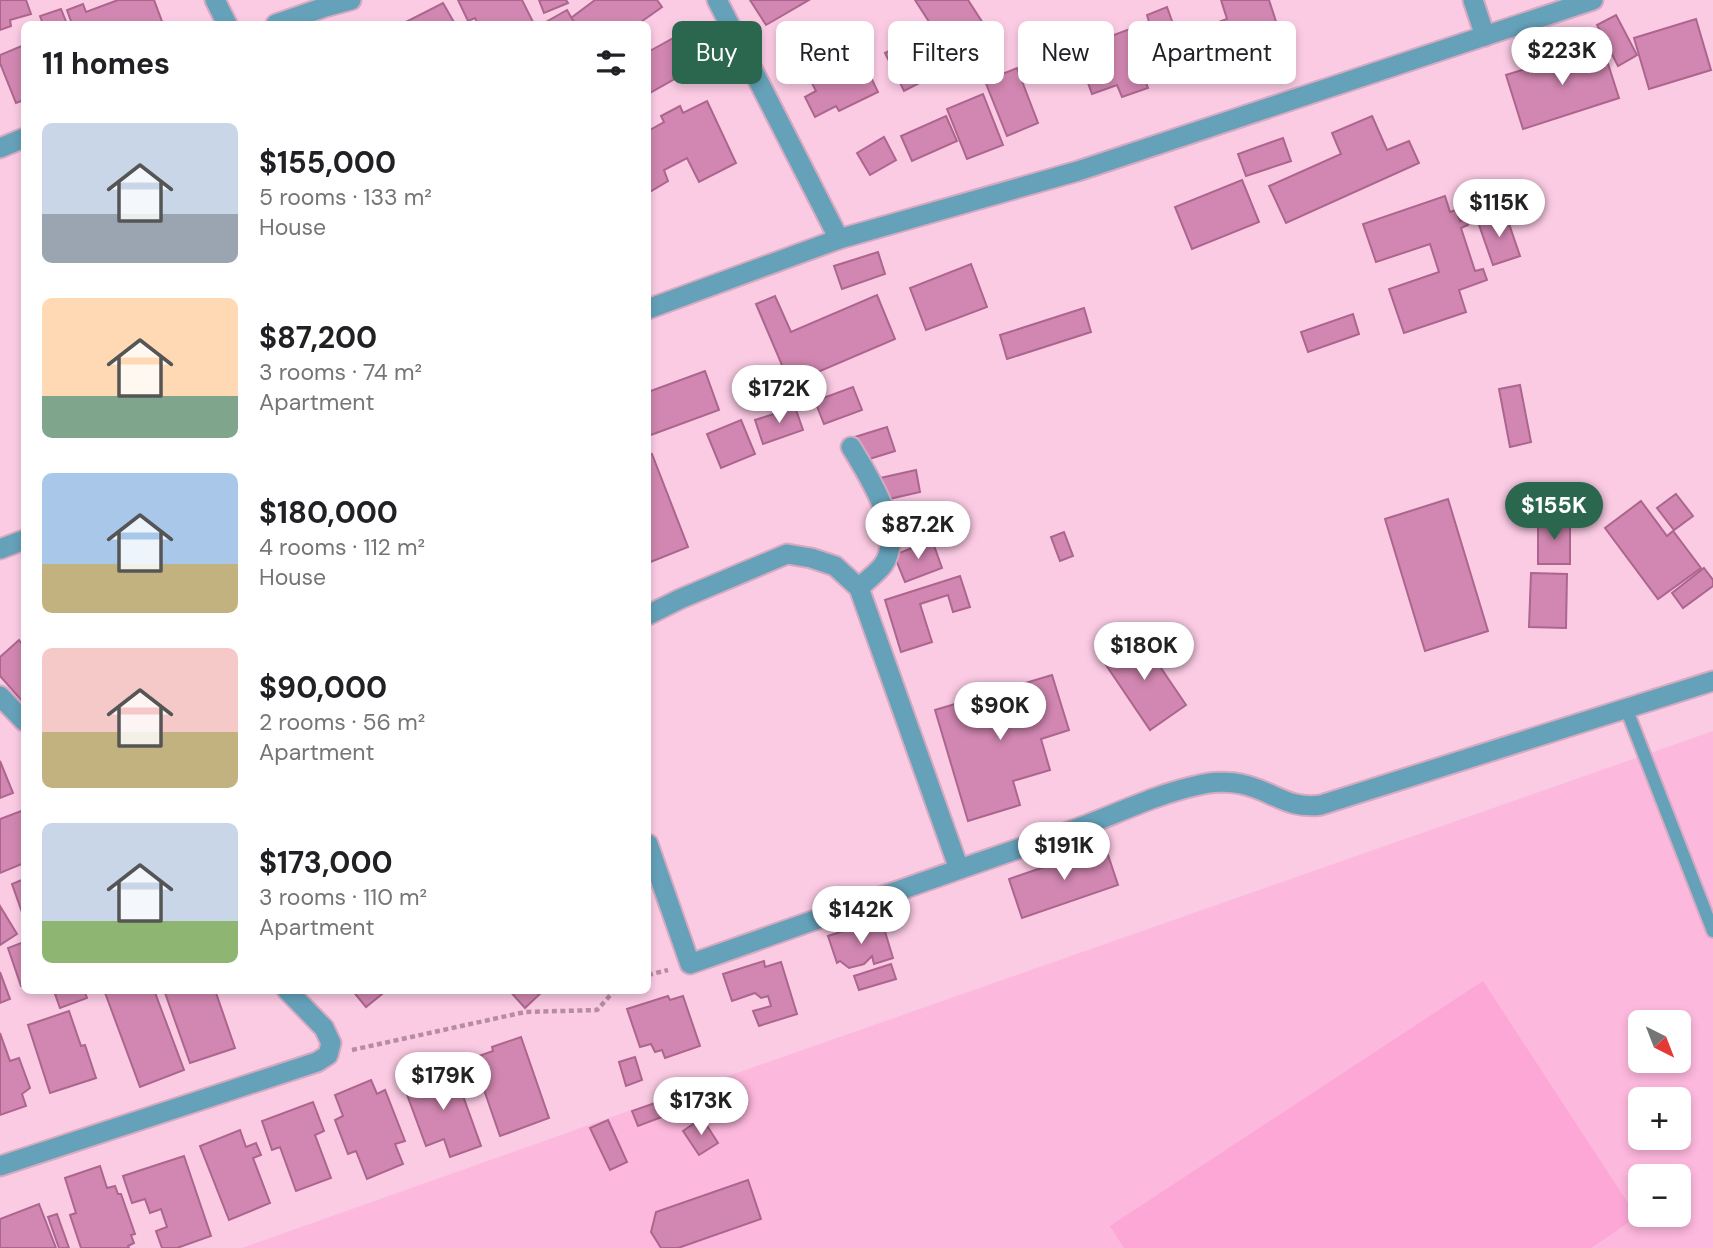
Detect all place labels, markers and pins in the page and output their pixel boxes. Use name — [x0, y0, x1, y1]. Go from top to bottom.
pin: $223K — [1513, 28, 1611, 87]
pin: $115K — [1450, 180, 1548, 239]
pin: $172K — [730, 366, 828, 425]
pin: $155K — [1505, 482, 1603, 542]
pin: $87.2K — [861, 502, 975, 561]
pin: $180K — [1095, 622, 1193, 682]
pin: $90K — [959, 682, 1041, 742]
pin: $191K — [1015, 822, 1113, 882]
pin: $142K — [812, 886, 910, 946]
pin: $179K — [394, 1052, 492, 1112]
pin: $173K — [652, 1078, 750, 1137]

